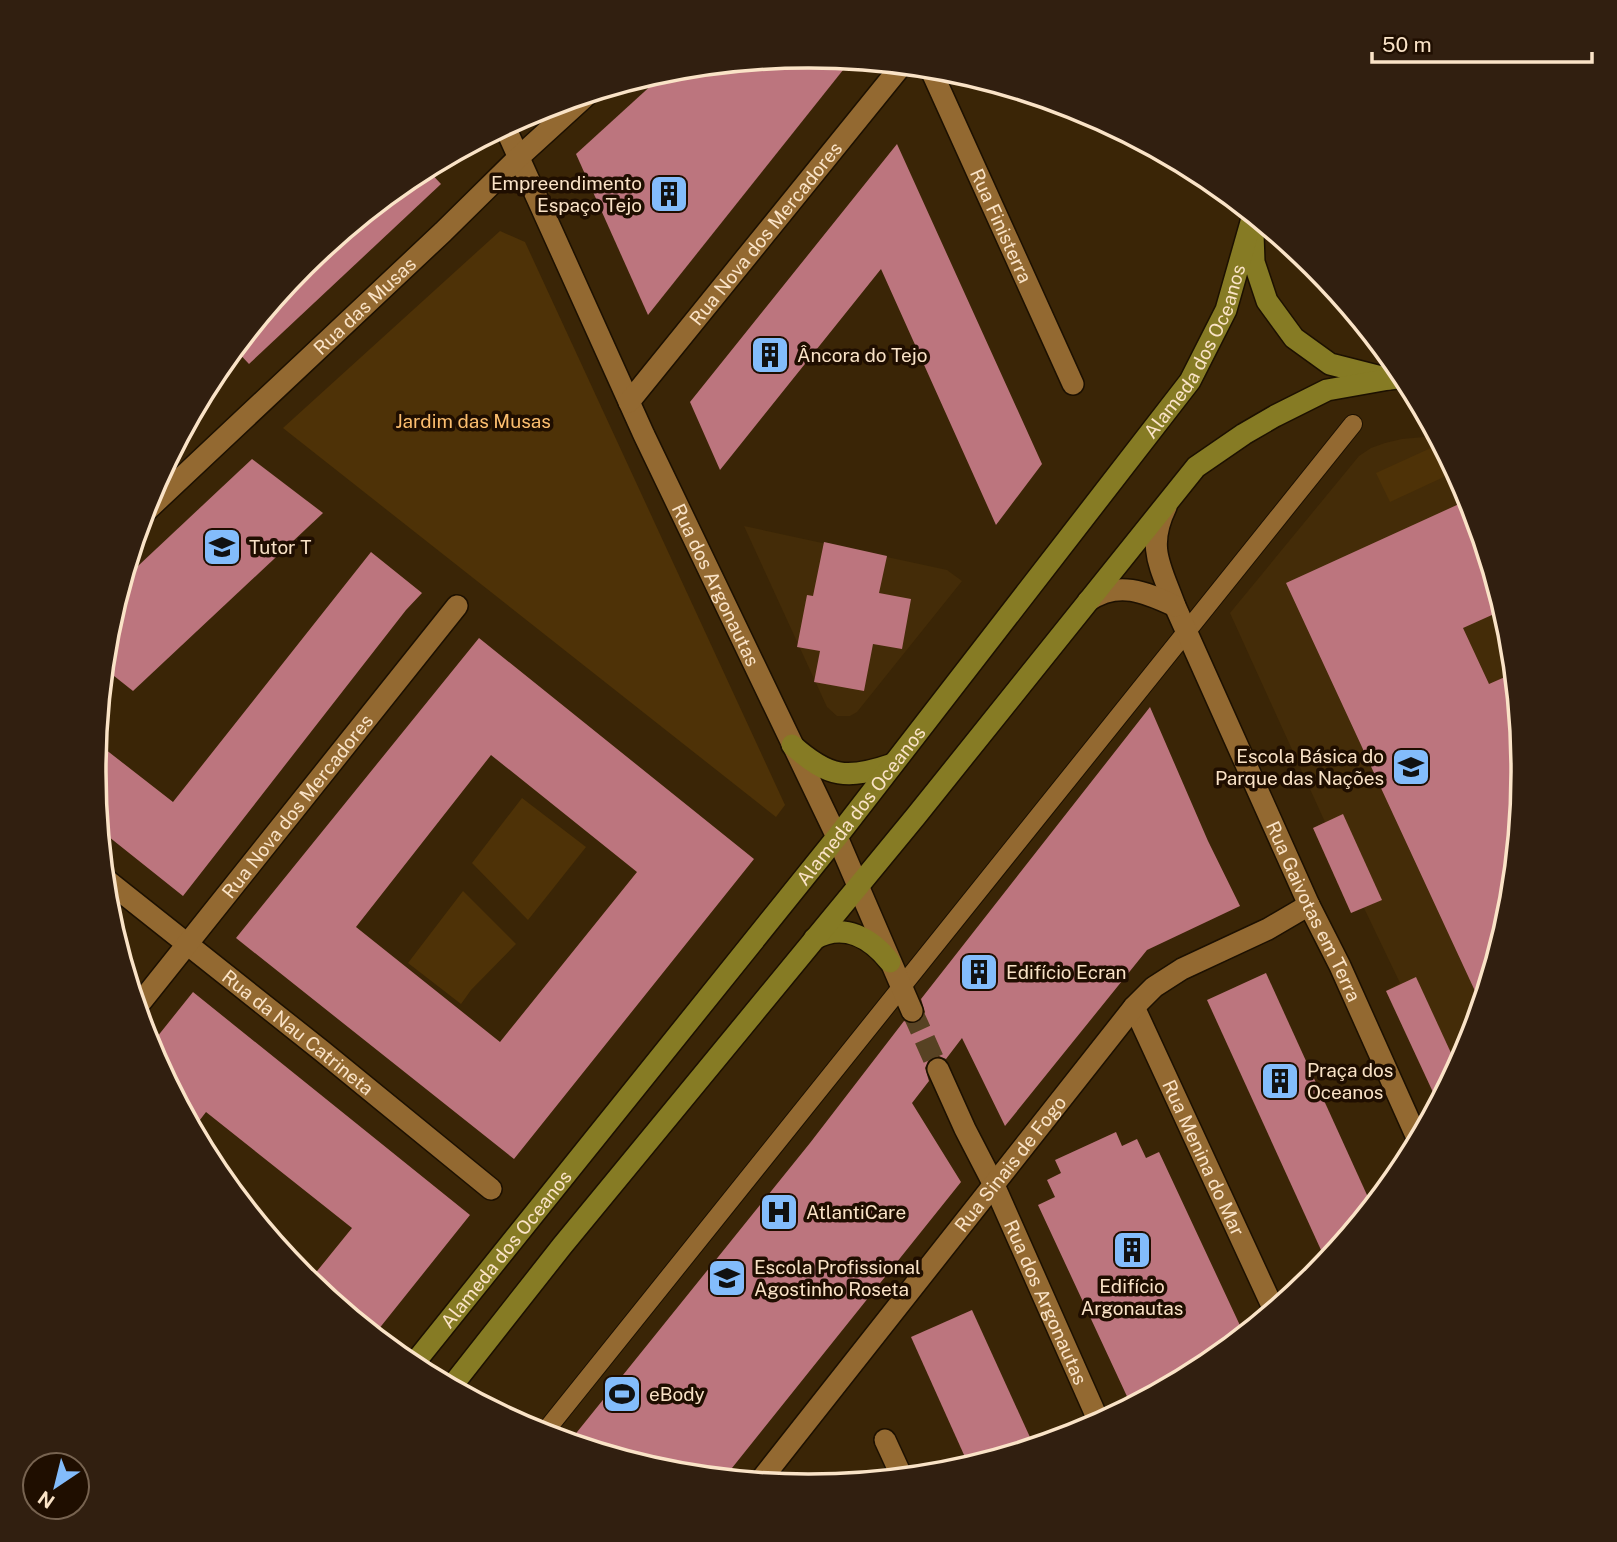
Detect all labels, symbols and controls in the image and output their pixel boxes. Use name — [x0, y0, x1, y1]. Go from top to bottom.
scale bar — [1372, 21, 1592, 65]
text: 50 m — [1382, 32, 1432, 57]
street label: Rua Nova dos Mercadores — [685, 137, 846, 329]
street label: Rua Finisterra — [966, 165, 1037, 286]
place label: Empreendimento Espaço Tejo — [491, 172, 642, 216]
building icon: Empreendimento Espaço Tejo — [648, 173, 690, 215]
street label: Rua das Musas — [309, 253, 420, 359]
street label: Alameda dos Oceanos — [1139, 262, 1249, 442]
building icon: Âncora do Tejo — [749, 334, 791, 376]
place label: Âncora do Tejo — [797, 344, 927, 366]
park label: Jardim das Musas — [395, 410, 551, 432]
street label: Rua dos Argonautas — [668, 500, 764, 670]
school or university icon: Tutor T — [201, 526, 243, 568]
place label: Tutor T — [249, 536, 311, 558]
street label: Rua Nova dos Mercadores — [217, 710, 377, 903]
street label: Alameda dos Oceanos — [792, 722, 930, 890]
place label: Escola Básica do Parque das Nações — [1215, 745, 1384, 789]
school or university icon: Escola Básica do Parque das Nações — [1390, 746, 1432, 788]
street label: Rua Gaivotas em Terra — [1262, 818, 1365, 1005]
building icon: Edifício Ecran — [958, 951, 1000, 993]
place label: Edifício Ecran — [1006, 961, 1127, 983]
street label: Rua da Nau Catrineta — [218, 965, 378, 1100]
place label: Praça dos Oceanos — [1307, 1059, 1393, 1103]
building icon: Praça dos Oceanos — [1259, 1060, 1301, 1102]
street label: Rua Menina do Mar — [1158, 1076, 1249, 1239]
street label: Rua Sinais de Fogo — [950, 1091, 1071, 1236]
street label: Alameda dos Oceanos — [436, 1166, 576, 1332]
hospital icon: AtlantiCare — [758, 1191, 800, 1233]
place label: AtlantiCare — [806, 1201, 906, 1223]
street label: Rua dos Argonautas — [1000, 1217, 1092, 1388]
building icon: Edifício Argonautas — [1111, 1229, 1153, 1271]
place label: Escola Profissional Agostinho Roseta — [754, 1256, 921, 1300]
school or university icon: Escola Profissional Agostinho Roseta — [706, 1257, 748, 1299]
place label: Edifício Argonautas — [1081, 1275, 1183, 1319]
sports icon: eBody — [601, 1373, 643, 1415]
place label: eBody — [649, 1383, 705, 1405]
north arrow — [21, 1451, 91, 1521]
text: N — [34, 1487, 59, 1513]

